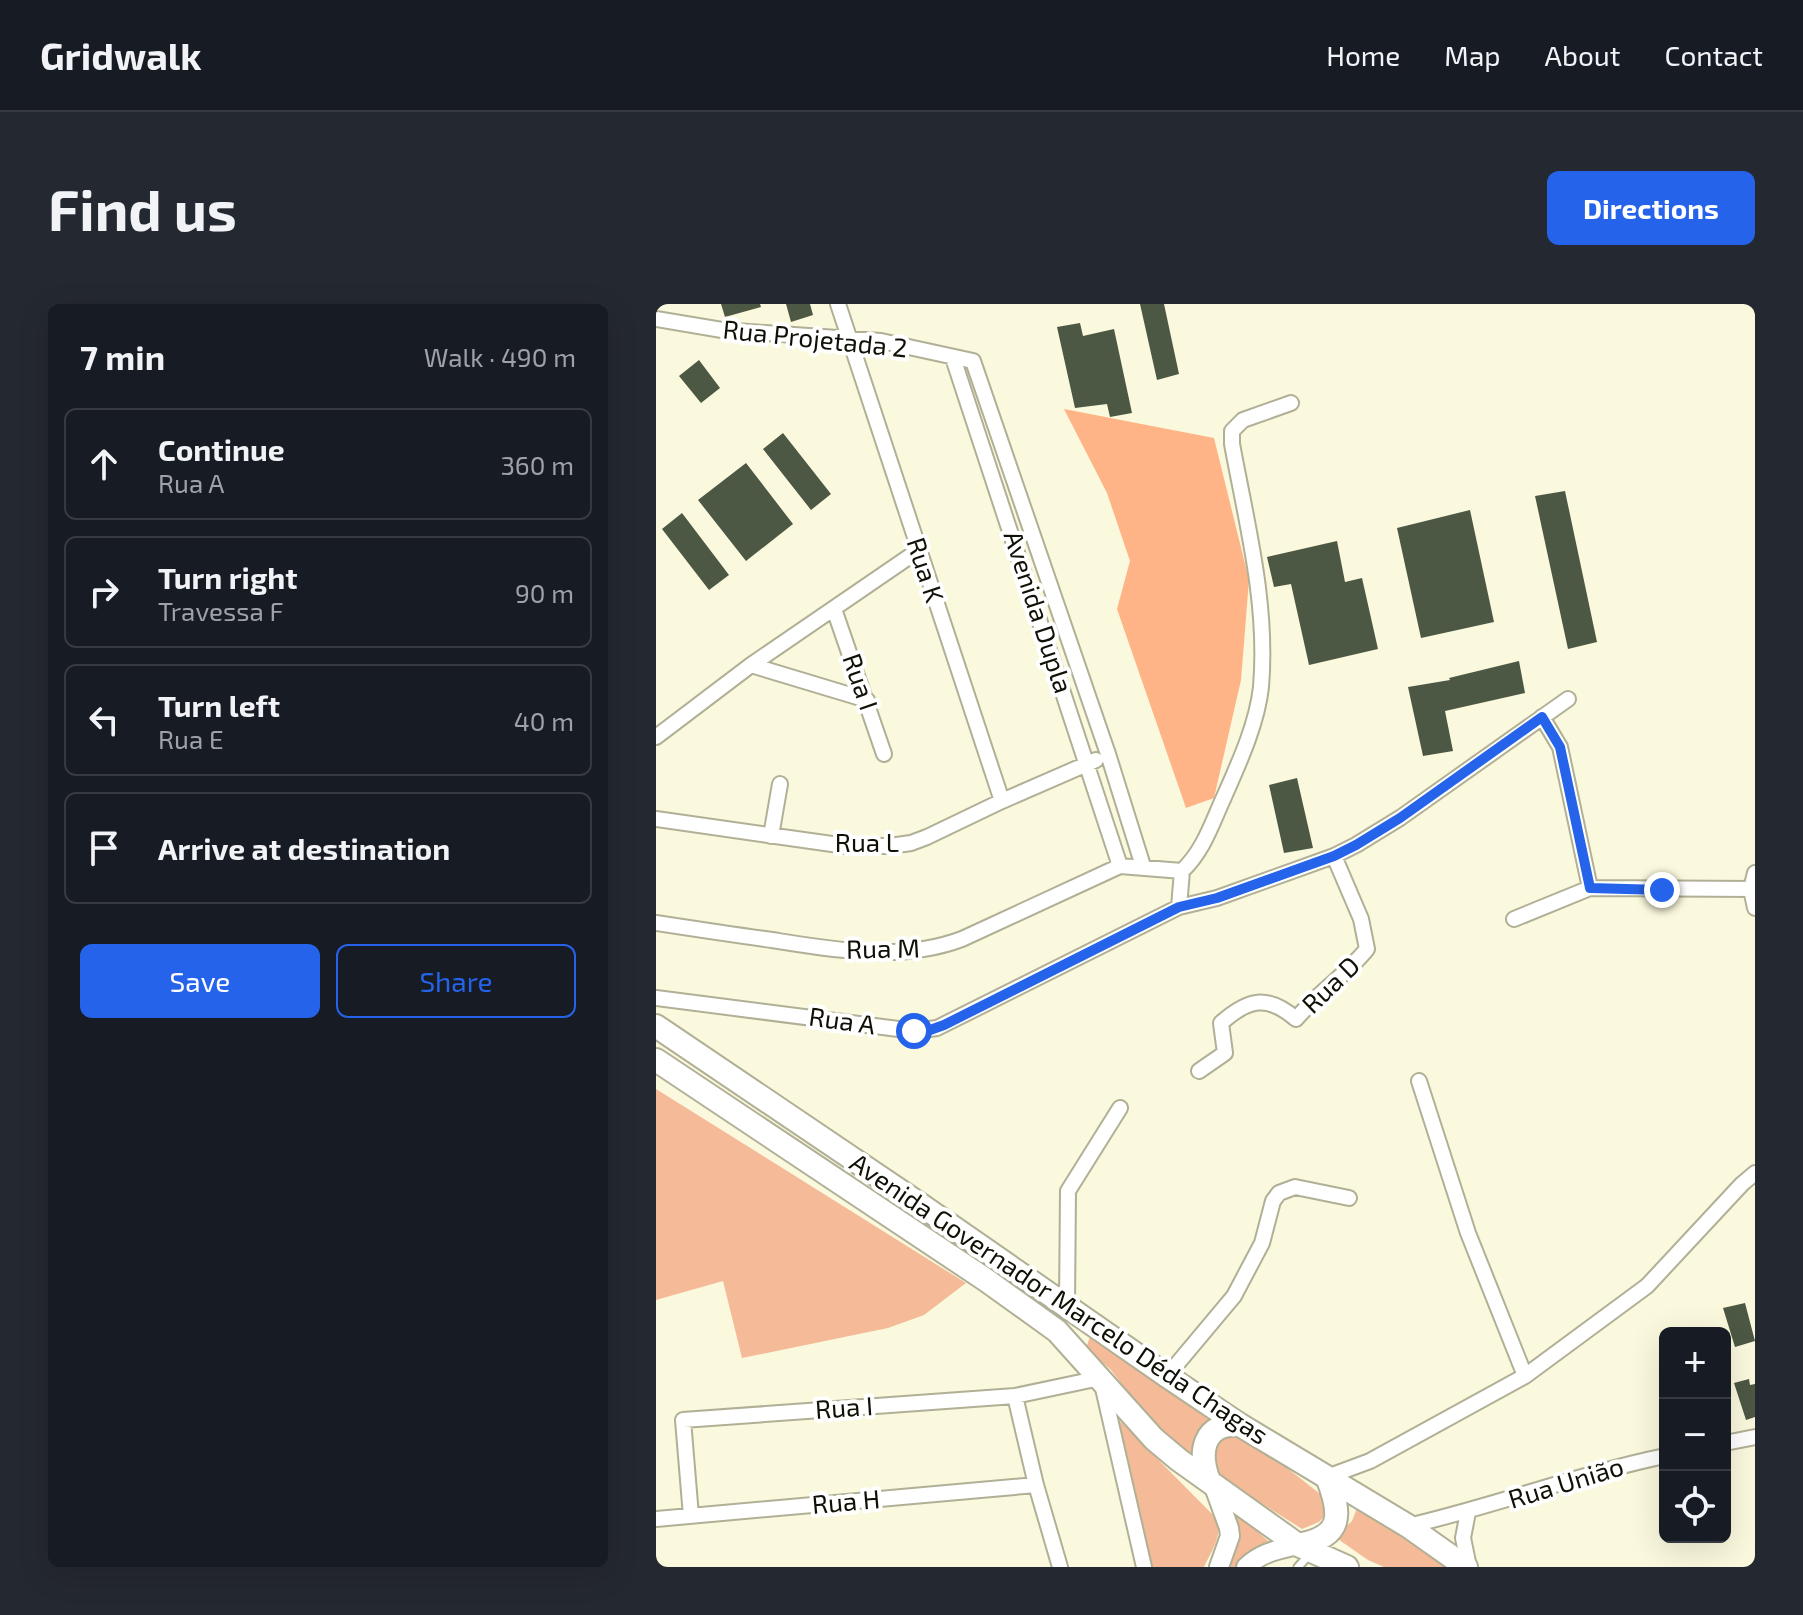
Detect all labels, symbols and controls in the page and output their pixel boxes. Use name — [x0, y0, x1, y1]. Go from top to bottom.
text: Gridwalk — [40, 32, 202, 78]
text: Home — [1326, 38, 1400, 72]
text: Map — [1444, 38, 1501, 72]
text: About — [1545, 38, 1620, 72]
text: Contact — [1664, 38, 1763, 72]
button: Directions — [1547, 171, 1755, 245]
text: Find us — [48, 175, 237, 242]
street label: Rua Projetada 2 — [721, 312, 909, 363]
text: 7 min — [80, 336, 165, 377]
text: Walk · 490 m — [424, 341, 576, 372]
text: Continue — [158, 431, 285, 467]
icon: ahead — [82, 442, 126, 486]
text: 360 m — [500, 449, 574, 480]
text: Rua A — [158, 467, 225, 498]
street label: Avenida Dupla — [999, 526, 1080, 697]
street label: Rua K — [901, 533, 951, 606]
text: Turn right — [158, 559, 298, 595]
icon: right — [82, 570, 126, 614]
text: 90 m — [515, 577, 574, 608]
text: Travessa F — [158, 595, 283, 626]
street label: Rua I — [837, 649, 885, 714]
text: Turn left — [158, 687, 280, 723]
icon: left — [82, 698, 126, 742]
text: 40 m — [514, 705, 574, 736]
text: Rua E — [158, 723, 224, 754]
icon: arrive — [82, 826, 126, 870]
street label: Rua L — [835, 826, 899, 857]
text: Arrive at destination — [158, 830, 450, 866]
route end — [1644, 872, 1680, 908]
street label: Rua M — [846, 931, 920, 964]
button: Save — [80, 944, 320, 1018]
button: Share — [336, 944, 576, 1018]
street label: Rua D — [1295, 949, 1365, 1019]
street label: Rua A — [807, 1000, 877, 1039]
route start — [896, 1013, 932, 1049]
street label: Avenida Governador Marcelo Déda Chagas — [845, 1146, 1275, 1450]
map controls — [1659, 1327, 1731, 1543]
button: + — [1659, 1327, 1731, 1399]
street label: Rua I — [814, 1389, 874, 1424]
button: − — [1659, 1399, 1731, 1471]
street label: Rua União — [1504, 1449, 1627, 1514]
button: locate — [1659, 1471, 1731, 1543]
street label: Rua H — [810, 1482, 881, 1519]

